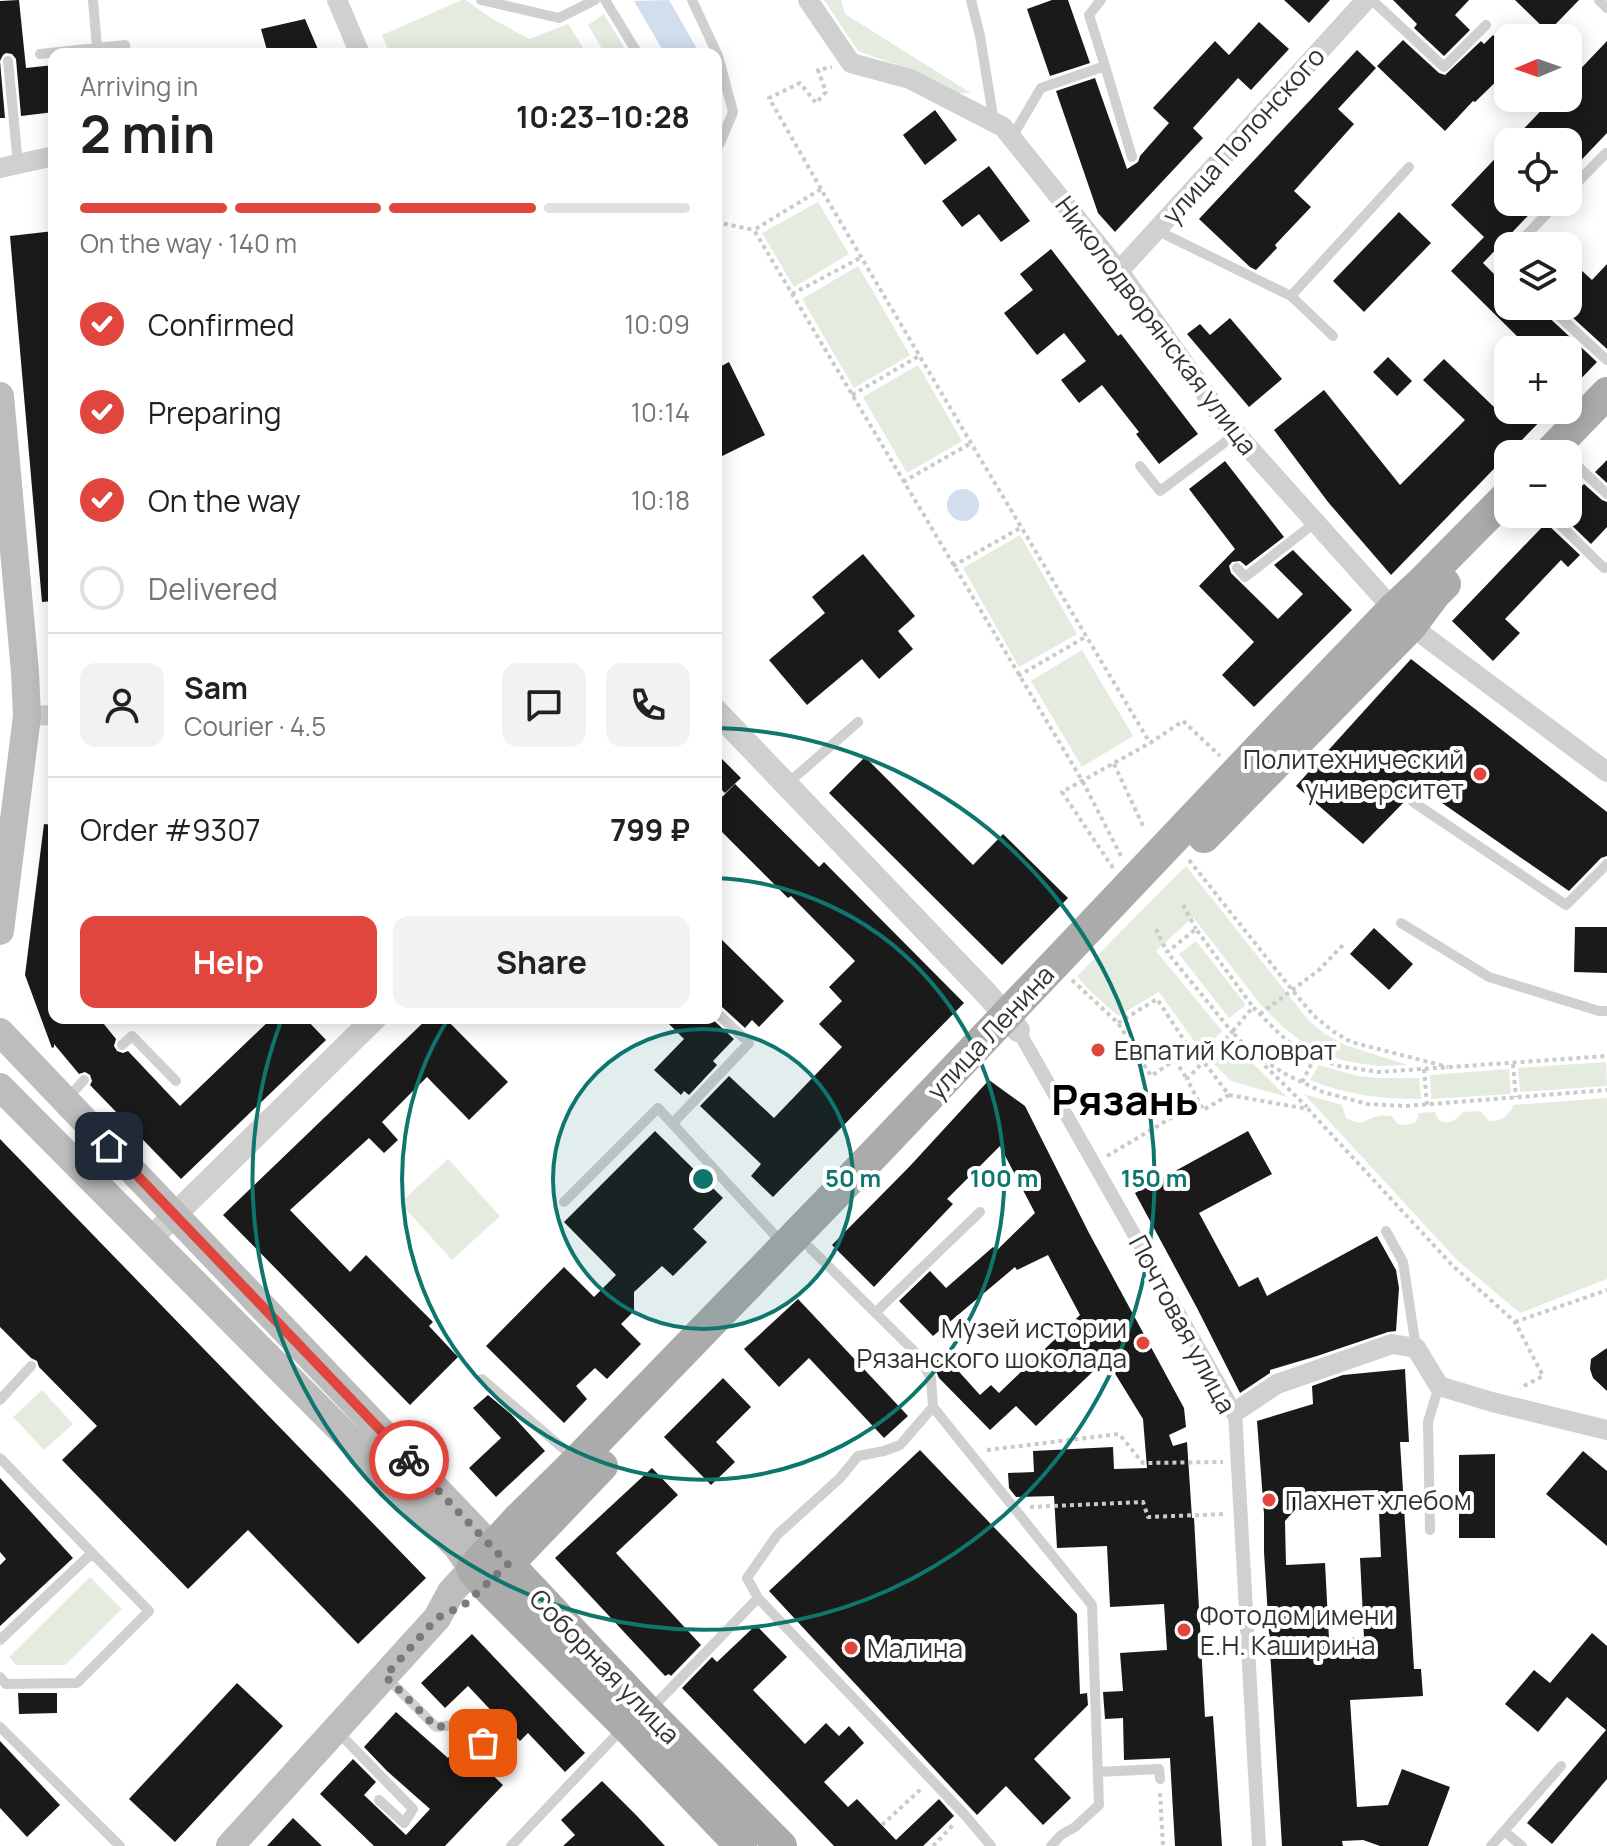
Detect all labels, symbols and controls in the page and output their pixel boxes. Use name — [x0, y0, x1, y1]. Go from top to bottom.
north arrow — [1494, 24, 1582, 112]
map controls — [1494, 24, 1582, 528]
street label: улица Полонского — [1154, 38, 1332, 232]
text: Arriving in — [80, 68, 198, 104]
text: 10:23–10:28 — [516, 96, 690, 137]
text: 2 min — [80, 98, 215, 169]
button: locate — [1494, 128, 1582, 216]
street label: Николодворянская улица — [1048, 188, 1266, 462]
text: On the way · 140 m — [80, 225, 297, 261]
button: layers — [1494, 232, 1582, 320]
icon: check — [80, 302, 124, 346]
text: Confirmed — [148, 304, 295, 345]
text: 10:09 — [624, 306, 690, 342]
button: + — [1494, 336, 1582, 424]
icon: check — [80, 390, 124, 434]
text: Preparing — [148, 392, 282, 433]
text: 10:14 — [631, 394, 690, 430]
button: − — [1494, 440, 1582, 528]
icon: check — [80, 478, 124, 522]
text: On the way — [148, 480, 301, 521]
text: 10:18 — [631, 482, 690, 518]
text: Delivered — [148, 568, 278, 609]
button: person — [80, 663, 164, 747]
button: chat — [502, 663, 586, 747]
button: phone — [606, 663, 690, 747]
text: Sam — [184, 667, 248, 708]
text: Courier · 4.5 — [184, 708, 326, 744]
place label: Политехнический университет — [1243, 741, 1464, 807]
marker: Политехнический университет — [1471, 765, 1489, 783]
text: Order #9307 — [80, 809, 261, 850]
text: 799 ₽ — [610, 809, 690, 850]
button: Help — [80, 916, 377, 1008]
button: Share — [393, 916, 690, 1008]
street label: улица Ленина — [918, 957, 1062, 1107]
place label: Евпатий Коловрат — [1114, 1032, 1337, 1068]
marker: Евпатий Коловрат — [1089, 1041, 1107, 1059]
district label: Рязань — [1051, 1070, 1199, 1128]
pin — [75, 1112, 143, 1180]
icon: home — [87, 1124, 131, 1168]
text: 50 m — [825, 1161, 881, 1194]
text: 100 m — [970, 1161, 1038, 1194]
text: 150 m — [1121, 1161, 1187, 1194]
centre of rings — [689, 1165, 717, 1193]
street label: Почтовая улица — [1121, 1229, 1245, 1419]
place label: Музей истории Рязанского шоколада — [857, 1310, 1127, 1376]
marker: Музей истории Рязанского шоколада — [1134, 1334, 1152, 1352]
courier — [369, 1420, 449, 1500]
icon: bike — [387, 1438, 431, 1482]
place label: Пахнет хлебом — [1285, 1482, 1472, 1518]
marker: Пахнет хлебом — [1260, 1491, 1278, 1509]
street label: Соборная улица — [522, 1581, 688, 1751]
place label: Фотодом имени Е.Н. Каширина — [1200, 1597, 1394, 1663]
marker: Фотодом имени Е.Н. Каширина — [1175, 1621, 1193, 1639]
place label: Малина — [867, 1630, 963, 1666]
marker: Малина — [842, 1639, 860, 1657]
pin — [449, 1709, 517, 1777]
icon: bag — [461, 1721, 505, 1765]

